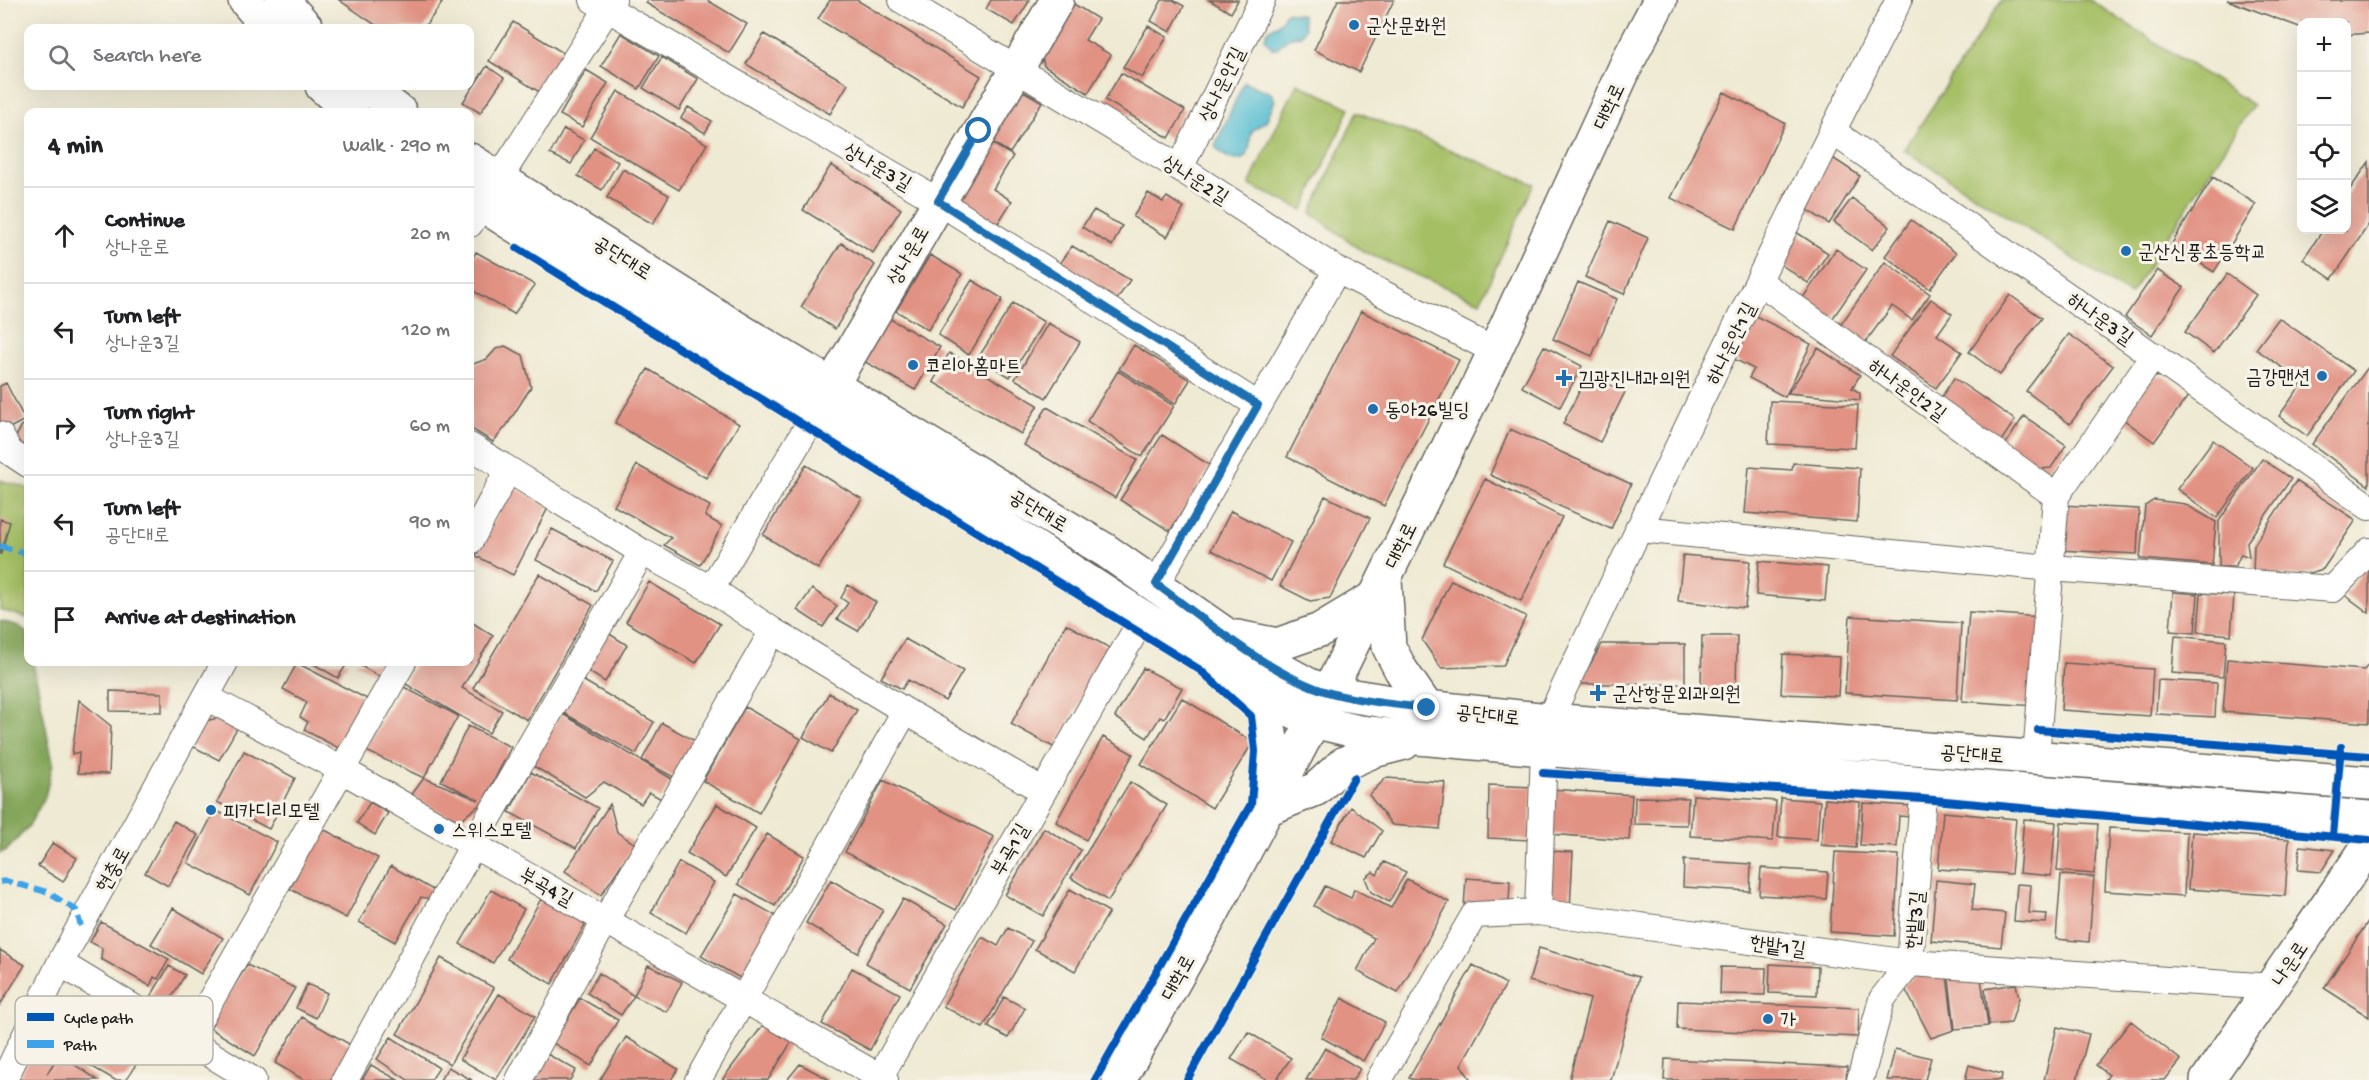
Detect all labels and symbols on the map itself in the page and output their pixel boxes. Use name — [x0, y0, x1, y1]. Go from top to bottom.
place label: 군산문화원 — [1366, 17, 1446, 40]
marker: 군산문화원 — [1347, 18, 1361, 32]
street label: 상나운안길 — [1196, 44, 1252, 127]
street label: 대학로 — [1591, 81, 1632, 134]
route start — [965, 117, 991, 143]
street label: 상나운3길 — [838, 140, 914, 198]
street label: 상나운2길 — [1157, 153, 1232, 211]
street label: 상나운로 — [884, 223, 936, 290]
street label: 공단대로 — [588, 233, 655, 287]
place label: 군산신풍초등학교 — [2138, 243, 2267, 266]
marker: 군산신풍초등학교 — [2119, 244, 2133, 258]
street label: 하나운3길 — [2062, 290, 2136, 352]
street label: 하나운안1길 — [1703, 300, 1763, 389]
place label: 코리아홈마트 — [925, 356, 1022, 380]
street label: 하나운안2길 — [1863, 356, 1949, 428]
marker: 코리아홈마트 — [906, 358, 920, 372]
place label: 금강맨션 — [2246, 368, 2310, 391]
marker: 김광진내과의원 — [1555, 369, 1573, 387]
marker: 금강맨션 — [2315, 369, 2329, 383]
place label: 김광진내과의원 — [1578, 370, 1691, 393]
place label: 동아26빌딩 — [1385, 401, 1469, 424]
marker: 동아26빌딩 — [1366, 402, 1380, 416]
street label: 공단대로 — [1004, 487, 1071, 539]
street label: 대학로 — [1382, 520, 1424, 573]
marker: 군산항문외과의원 — [1589, 684, 1607, 702]
place label: 군산항문외과의원 — [1612, 685, 1741, 708]
route end — [1413, 694, 1439, 720]
street label: 공단대로 — [1454, 703, 1521, 732]
street label: 공단대로 — [1939, 743, 2005, 770]
place label: 피카디리모텔 — [223, 802, 320, 825]
marker: 피카디리모텔 — [204, 803, 218, 817]
place label: 스위스모텔 — [451, 821, 531, 844]
street label: 부곡1길 — [988, 821, 1036, 881]
marker: 스위스모텔 — [432, 822, 446, 836]
street label: 현충로 — [93, 844, 137, 897]
street label: 부곡4길 — [514, 865, 576, 913]
street label: 한밭3길 — [1903, 890, 1931, 951]
street label: 한밭1길 — [1748, 933, 1807, 964]
street label: 나운로 — [2269, 939, 2315, 991]
street label: 대학로 — [1158, 952, 1202, 1005]
legend — [15, 996, 213, 1065]
text: Cycle path — [64, 1011, 134, 1030]
place label: 가 — [1780, 1011, 1796, 1034]
marker: 가 — [1761, 1012, 1775, 1026]
text: Path — [63, 1038, 97, 1057]

